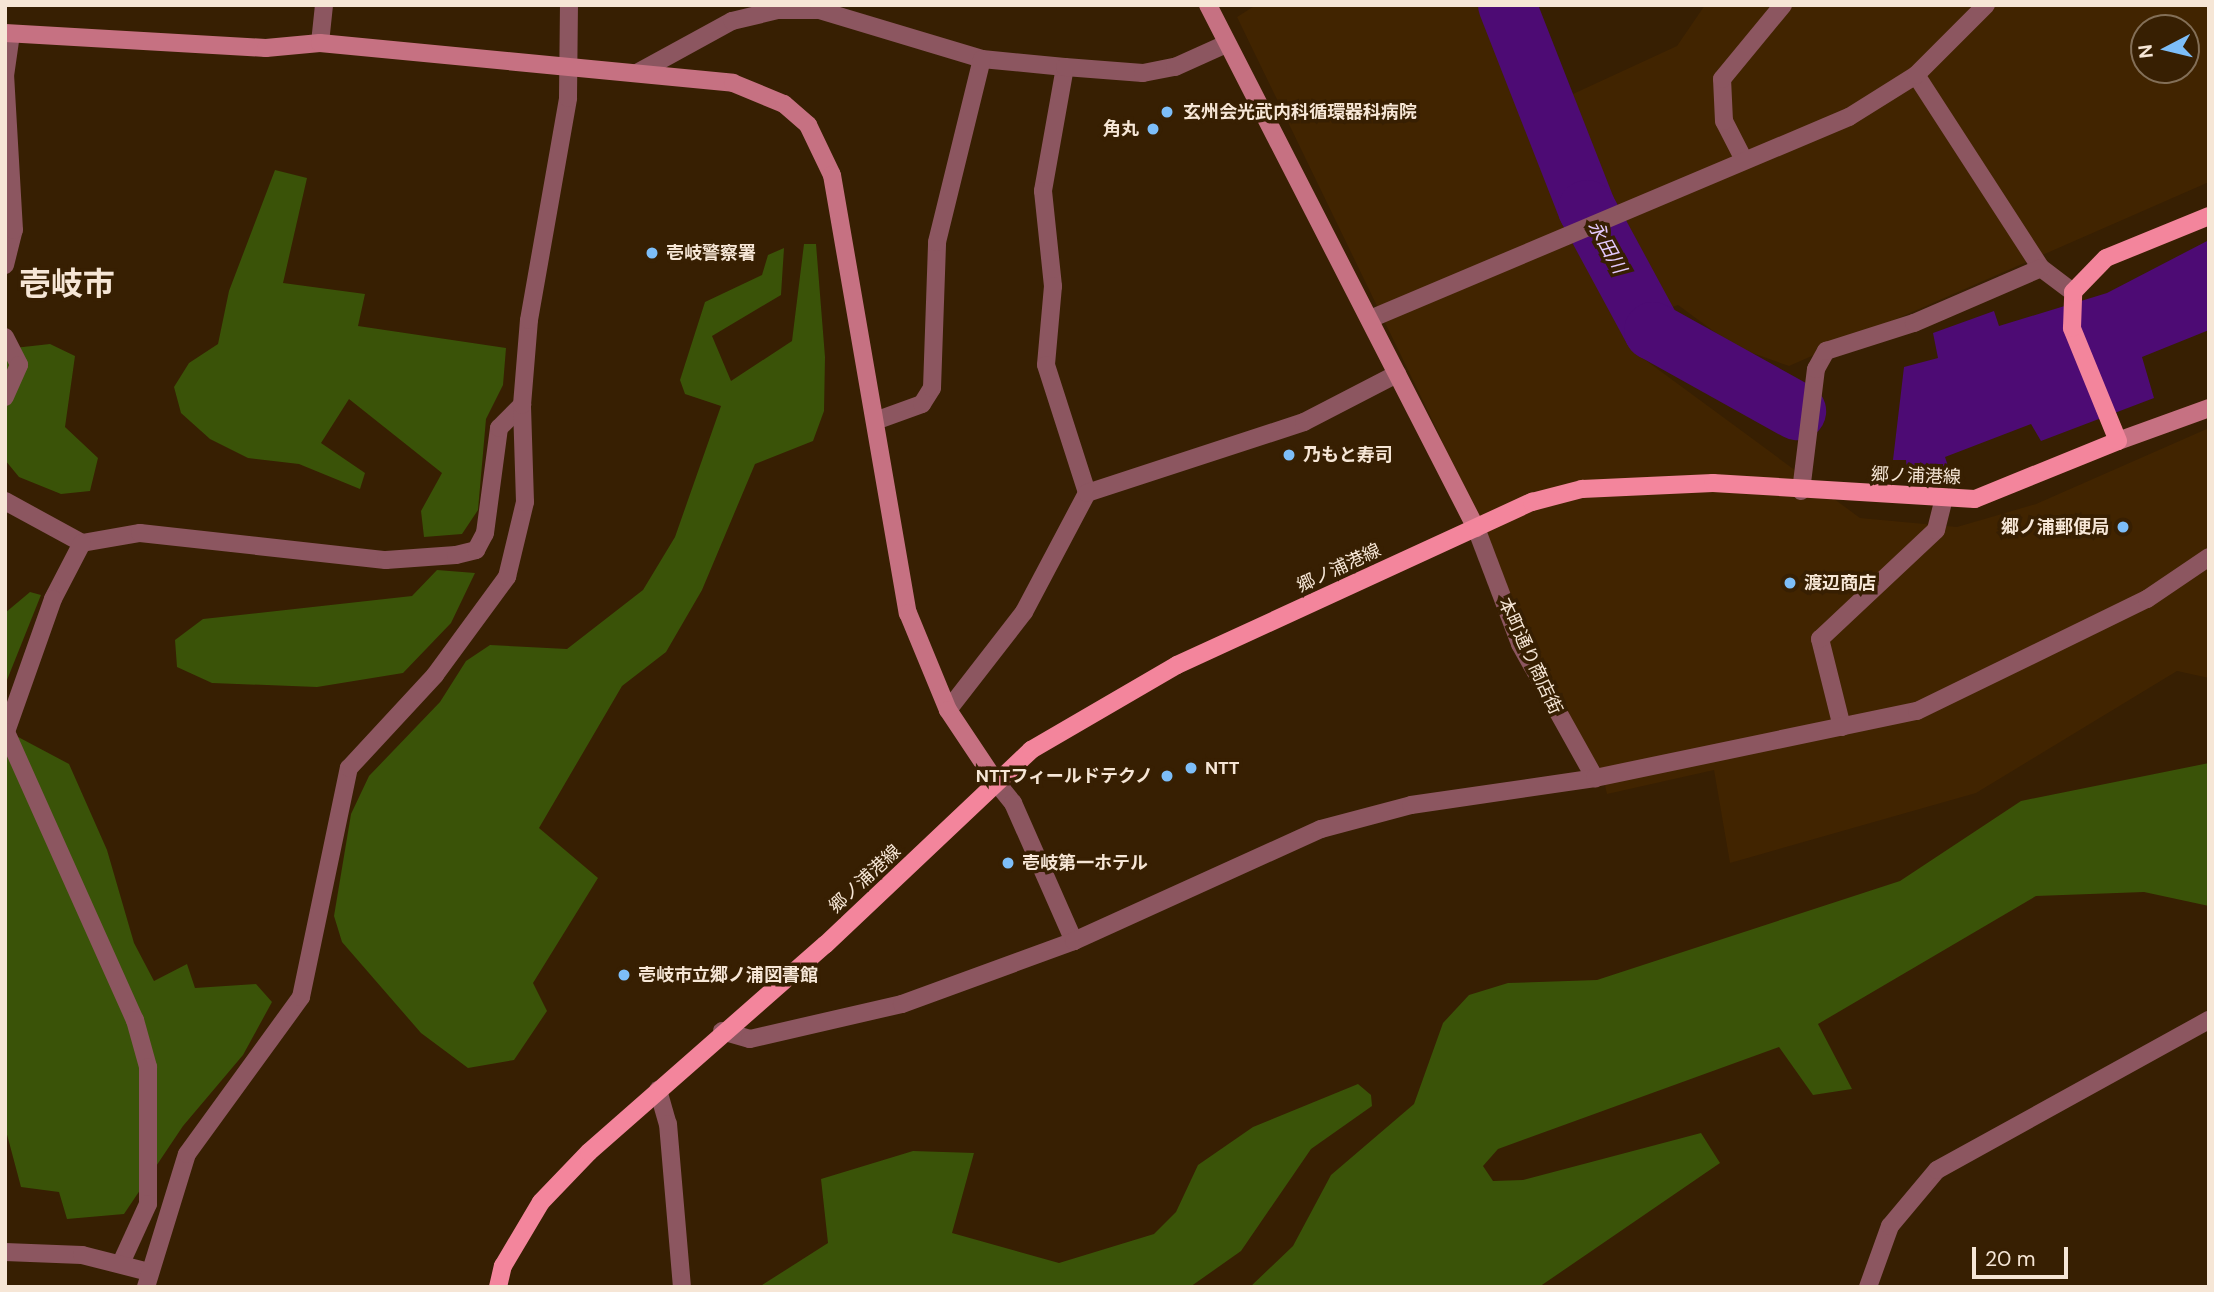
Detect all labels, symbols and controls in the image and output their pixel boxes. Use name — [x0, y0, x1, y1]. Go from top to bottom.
north arrow — [2130, 14, 2200, 84]
text: N — [2132, 43, 2159, 60]
place label: 玄州会光武内科循環器科病院 — [1183, 101, 1417, 123]
marker: 玄州会光武内科循環器科病院 — [1157, 102, 1177, 122]
place label: 角丸 — [1103, 118, 1139, 140]
marker: 角丸 — [1145, 121, 1161, 137]
water label: 永田川 — [1583, 217, 1631, 277]
place label: 壱岐警察署 — [666, 242, 756, 264]
marker: 壱岐警察署 — [644, 245, 660, 261]
district label: 壱岐市 — [19, 265, 115, 303]
place label: 乃もと寿司 — [1303, 444, 1393, 466]
marker: 乃もと寿司 — [1281, 447, 1297, 463]
street label: 郷ノ浦港線 — [1871, 464, 1961, 488]
place label: 郷ノ浦郵便局 — [2001, 516, 2109, 538]
marker: 郷ノ浦郵便局 — [2115, 519, 2131, 535]
street label: 郷ノ浦港線 — [1294, 539, 1384, 597]
place label: 渡辺商店 — [1804, 572, 1876, 594]
marker: 渡辺商店 — [1782, 575, 1798, 591]
street label: 本町通り商店街 — [1494, 594, 1566, 718]
place label: NTT — [1205, 757, 1240, 779]
marker: NTT — [1183, 760, 1199, 776]
place label: NTTフィールドテクノ — [974, 765, 1153, 787]
marker: NTTフィールドテクノ — [1159, 768, 1175, 784]
street label: 郷ノ浦港線 — [825, 840, 905, 918]
place label: 壱岐第一ホテル — [1022, 852, 1148, 874]
marker: 壱岐第一ホテル — [1000, 855, 1016, 871]
place label: 壱岐市立郷ノ浦図書館 — [638, 964, 818, 986]
marker: 壱岐市立郷ノ浦図書館 — [616, 967, 632, 983]
scale bar — [1976, 1232, 2072, 1276]
text: 20 m — [1985, 1245, 2036, 1273]

